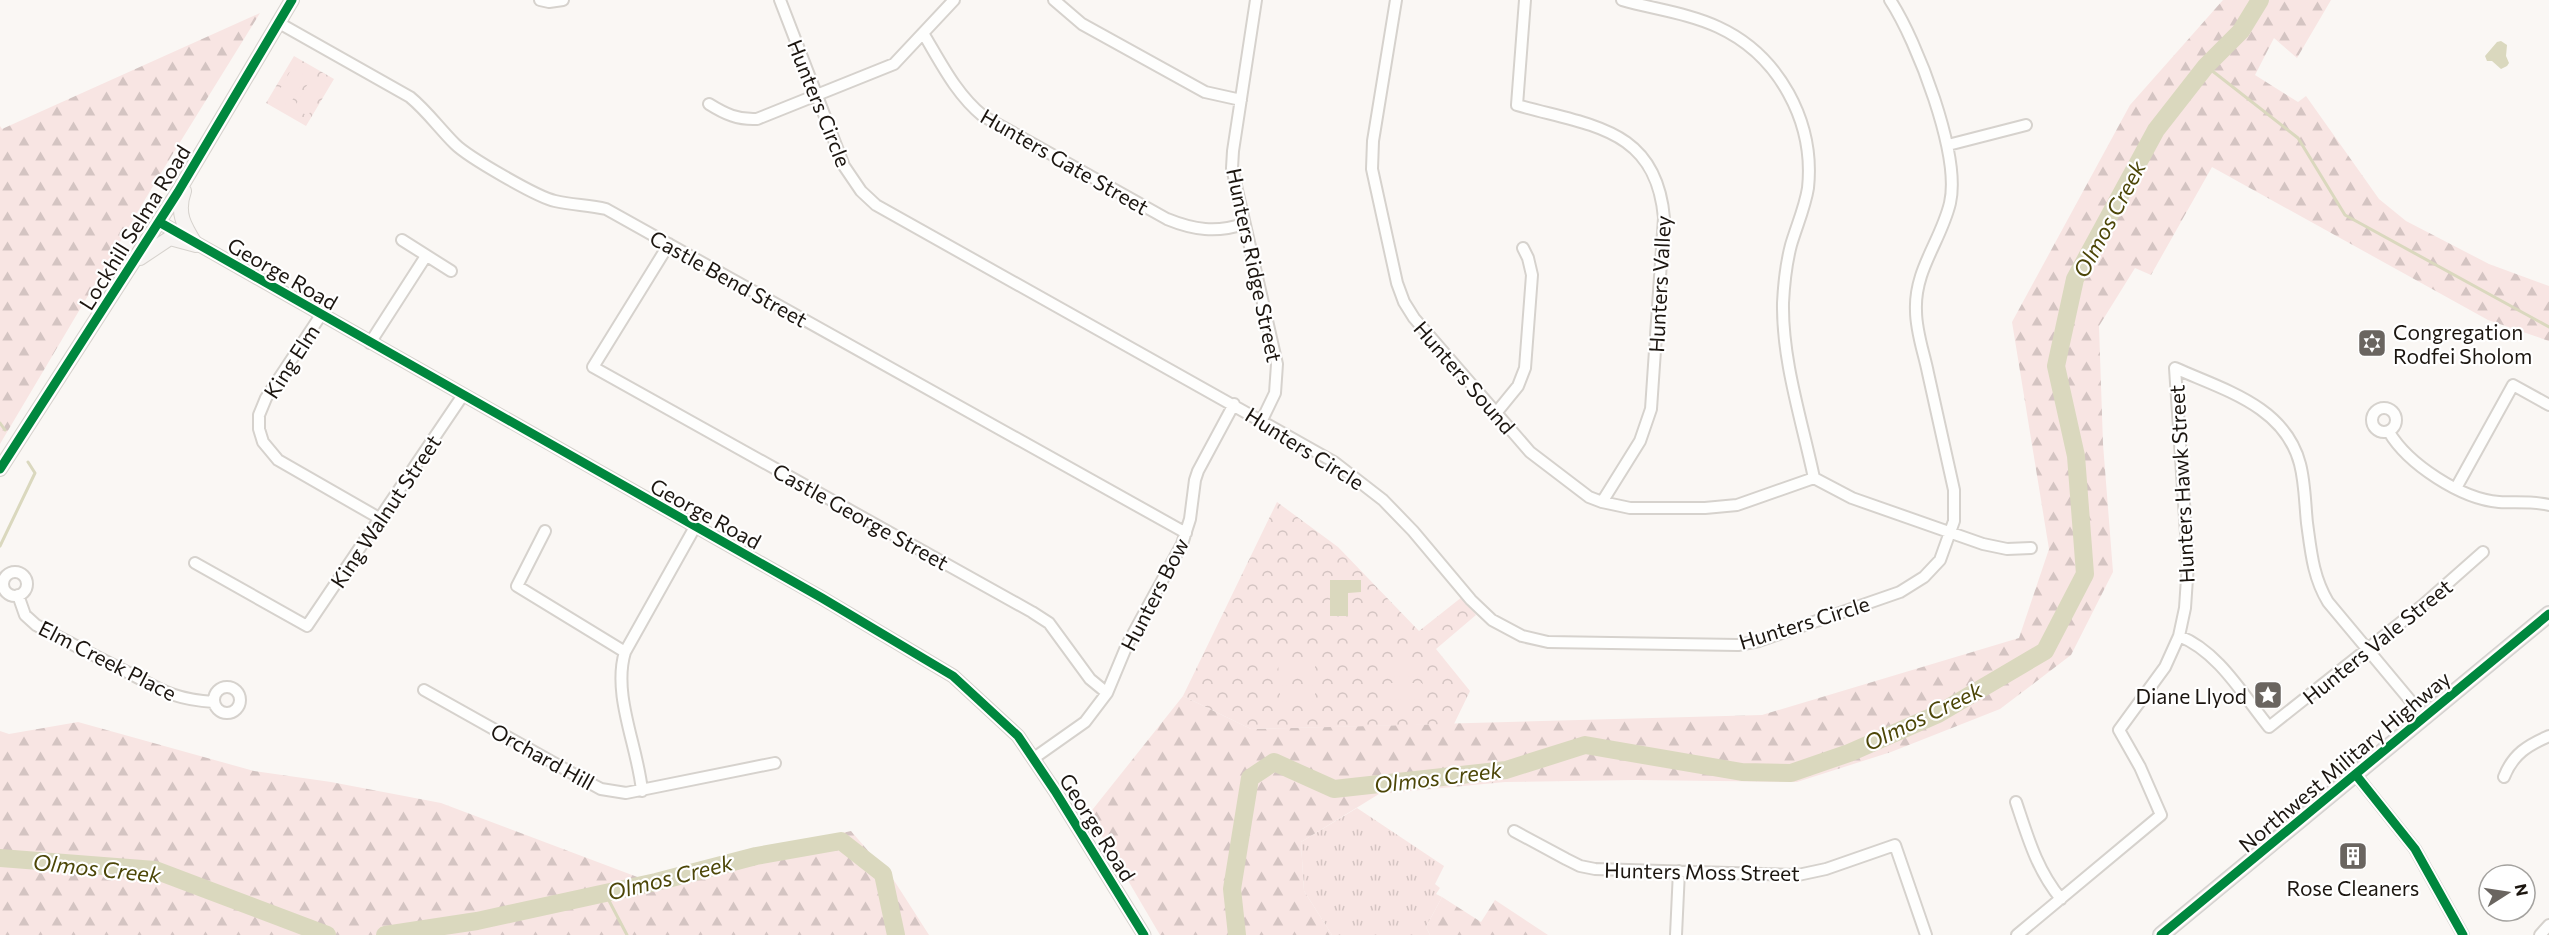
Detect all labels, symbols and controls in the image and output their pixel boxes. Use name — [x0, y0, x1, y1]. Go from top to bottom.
street label: Hunters Circle — [783, 36, 857, 170]
street label: Hunters Gate Street — [977, 103, 1153, 219]
street label: Lockhill Selma Road — [73, 140, 195, 314]
water label: Olmos Creek — [2067, 155, 2152, 282]
street label: Hunters Ridge Street — [1222, 166, 1288, 364]
street label: Hunters Valley — [1643, 215, 1675, 353]
street label: Castle Bend Street — [646, 224, 812, 332]
street label: George Road — [224, 231, 342, 315]
street label: Hunters Sound — [1409, 315, 1521, 439]
street label: King Elm — [258, 319, 324, 403]
place label: Congregation Rodfei Sholom — [2393, 319, 2532, 368]
synagogue icon: Congregation Rodfei Sholom — [2356, 327, 2388, 359]
street label: Hunters Hawk Street — [2163, 384, 2199, 584]
street label: Hunters Circle — [1241, 402, 1369, 494]
street label: King Walnut Street — [325, 430, 445, 592]
street label: Castle George Street — [769, 457, 953, 575]
street label: George Road — [646, 472, 766, 554]
street label: Hunters Bow — [1115, 533, 1193, 655]
street label: Hunters Vale Street — [2297, 573, 2457, 709]
street label: Hunters Circle — [1736, 590, 1872, 654]
street label: Elm Creek Place — [35, 615, 181, 705]
street label: Northwest Military Highway — [2233, 665, 2455, 857]
water label: Olmos Creek — [1859, 675, 1988, 756]
place icon: Diane Llyod — [2252, 679, 2284, 711]
place label: Diane Llyod — [2135, 683, 2247, 708]
street label: Orchard Hill — [487, 717, 599, 795]
water label: Olmos Creek — [1373, 756, 1504, 798]
street label: George Road — [1055, 768, 1141, 886]
building icon: Rose Cleaners — [2337, 840, 2369, 872]
water label: Olmos Creek — [32, 848, 163, 888]
water label: Olmos Creek — [604, 848, 737, 906]
street label: Hunters Moss Street — [1604, 857, 1800, 885]
north arrow — [2477, 863, 2537, 923]
place label: Rose Cleaners — [2287, 875, 2419, 900]
text: N — [2512, 882, 2533, 898]

